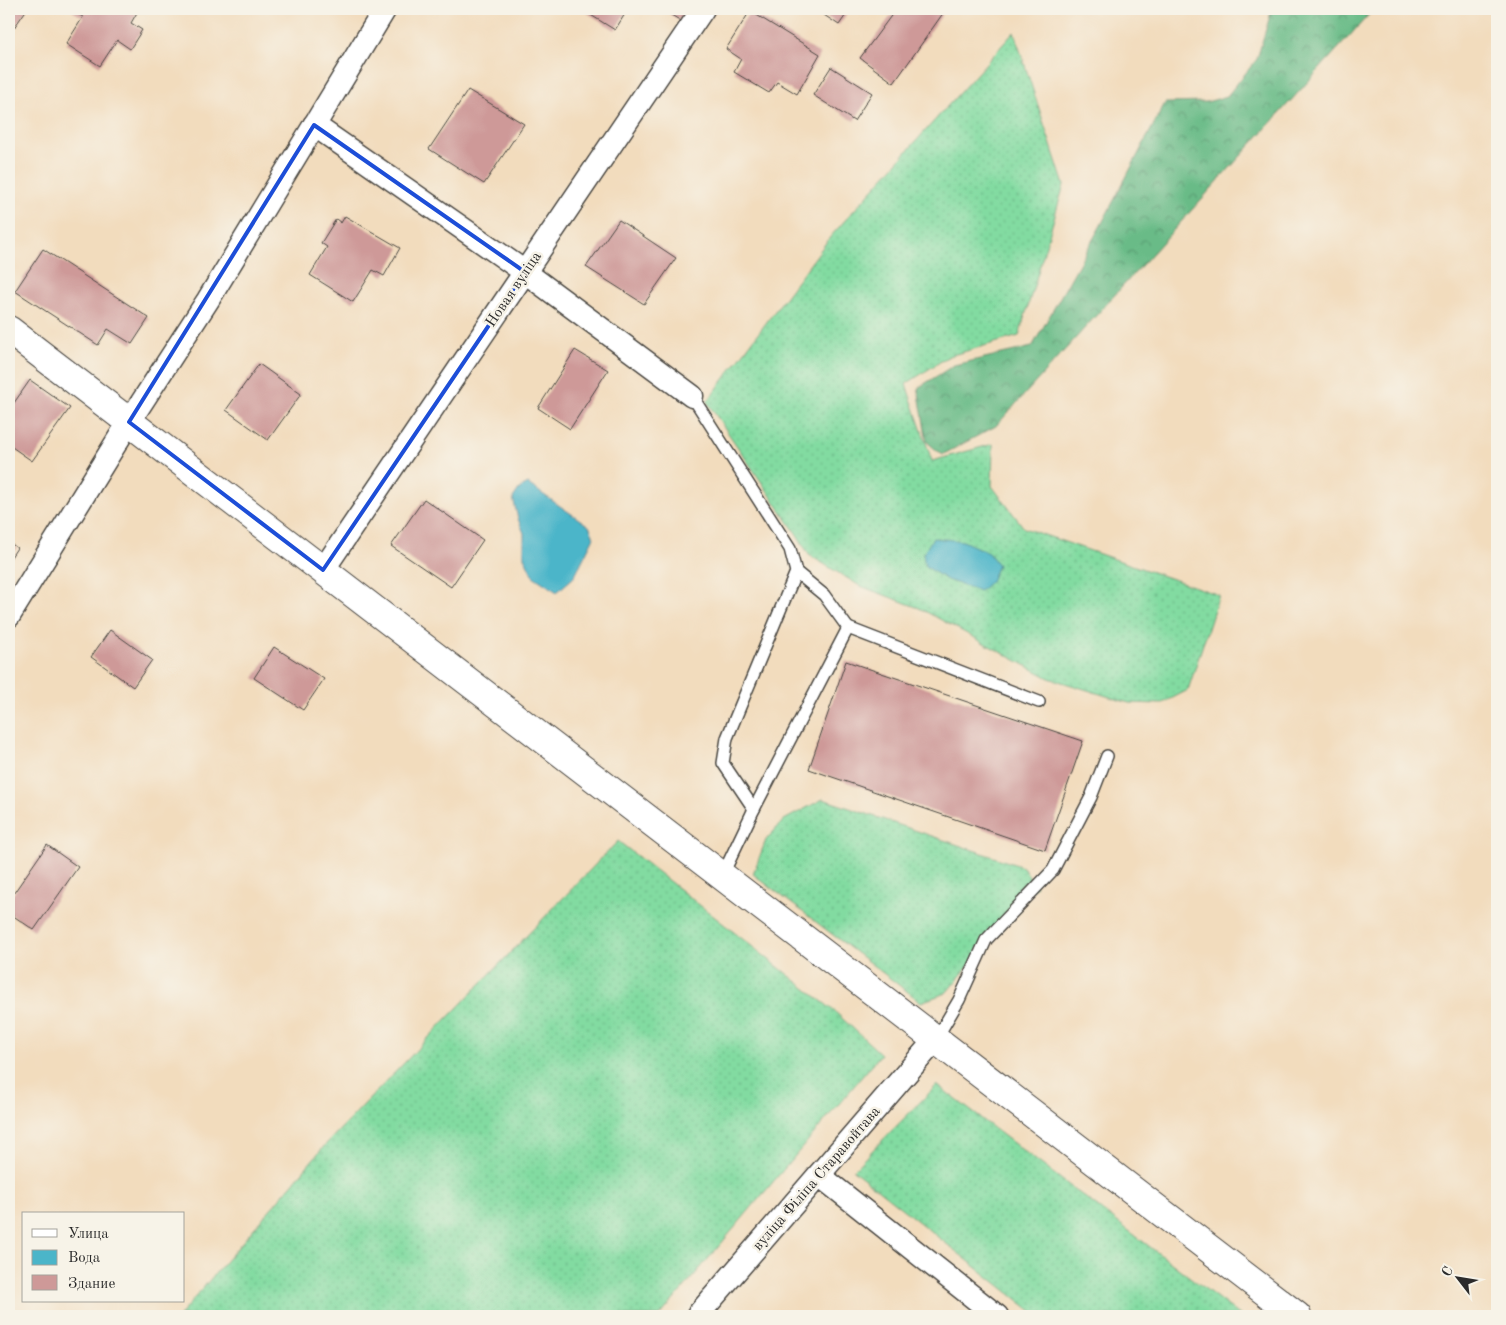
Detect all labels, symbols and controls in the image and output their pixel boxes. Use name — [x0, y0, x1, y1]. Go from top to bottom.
street label: Новая вуліца — [484, 249, 545, 330]
street label: вуліца Філіпа Старавойтава — [751, 1104, 884, 1254]
legend — [22, 1212, 185, 1302]
text: Улица — [68, 1227, 109, 1242]
text: Вода — [68, 1251, 101, 1266]
north arrow — [1434, 1252, 1484, 1302]
text: С — [1439, 1264, 1456, 1279]
text: Здание — [68, 1277, 115, 1292]

